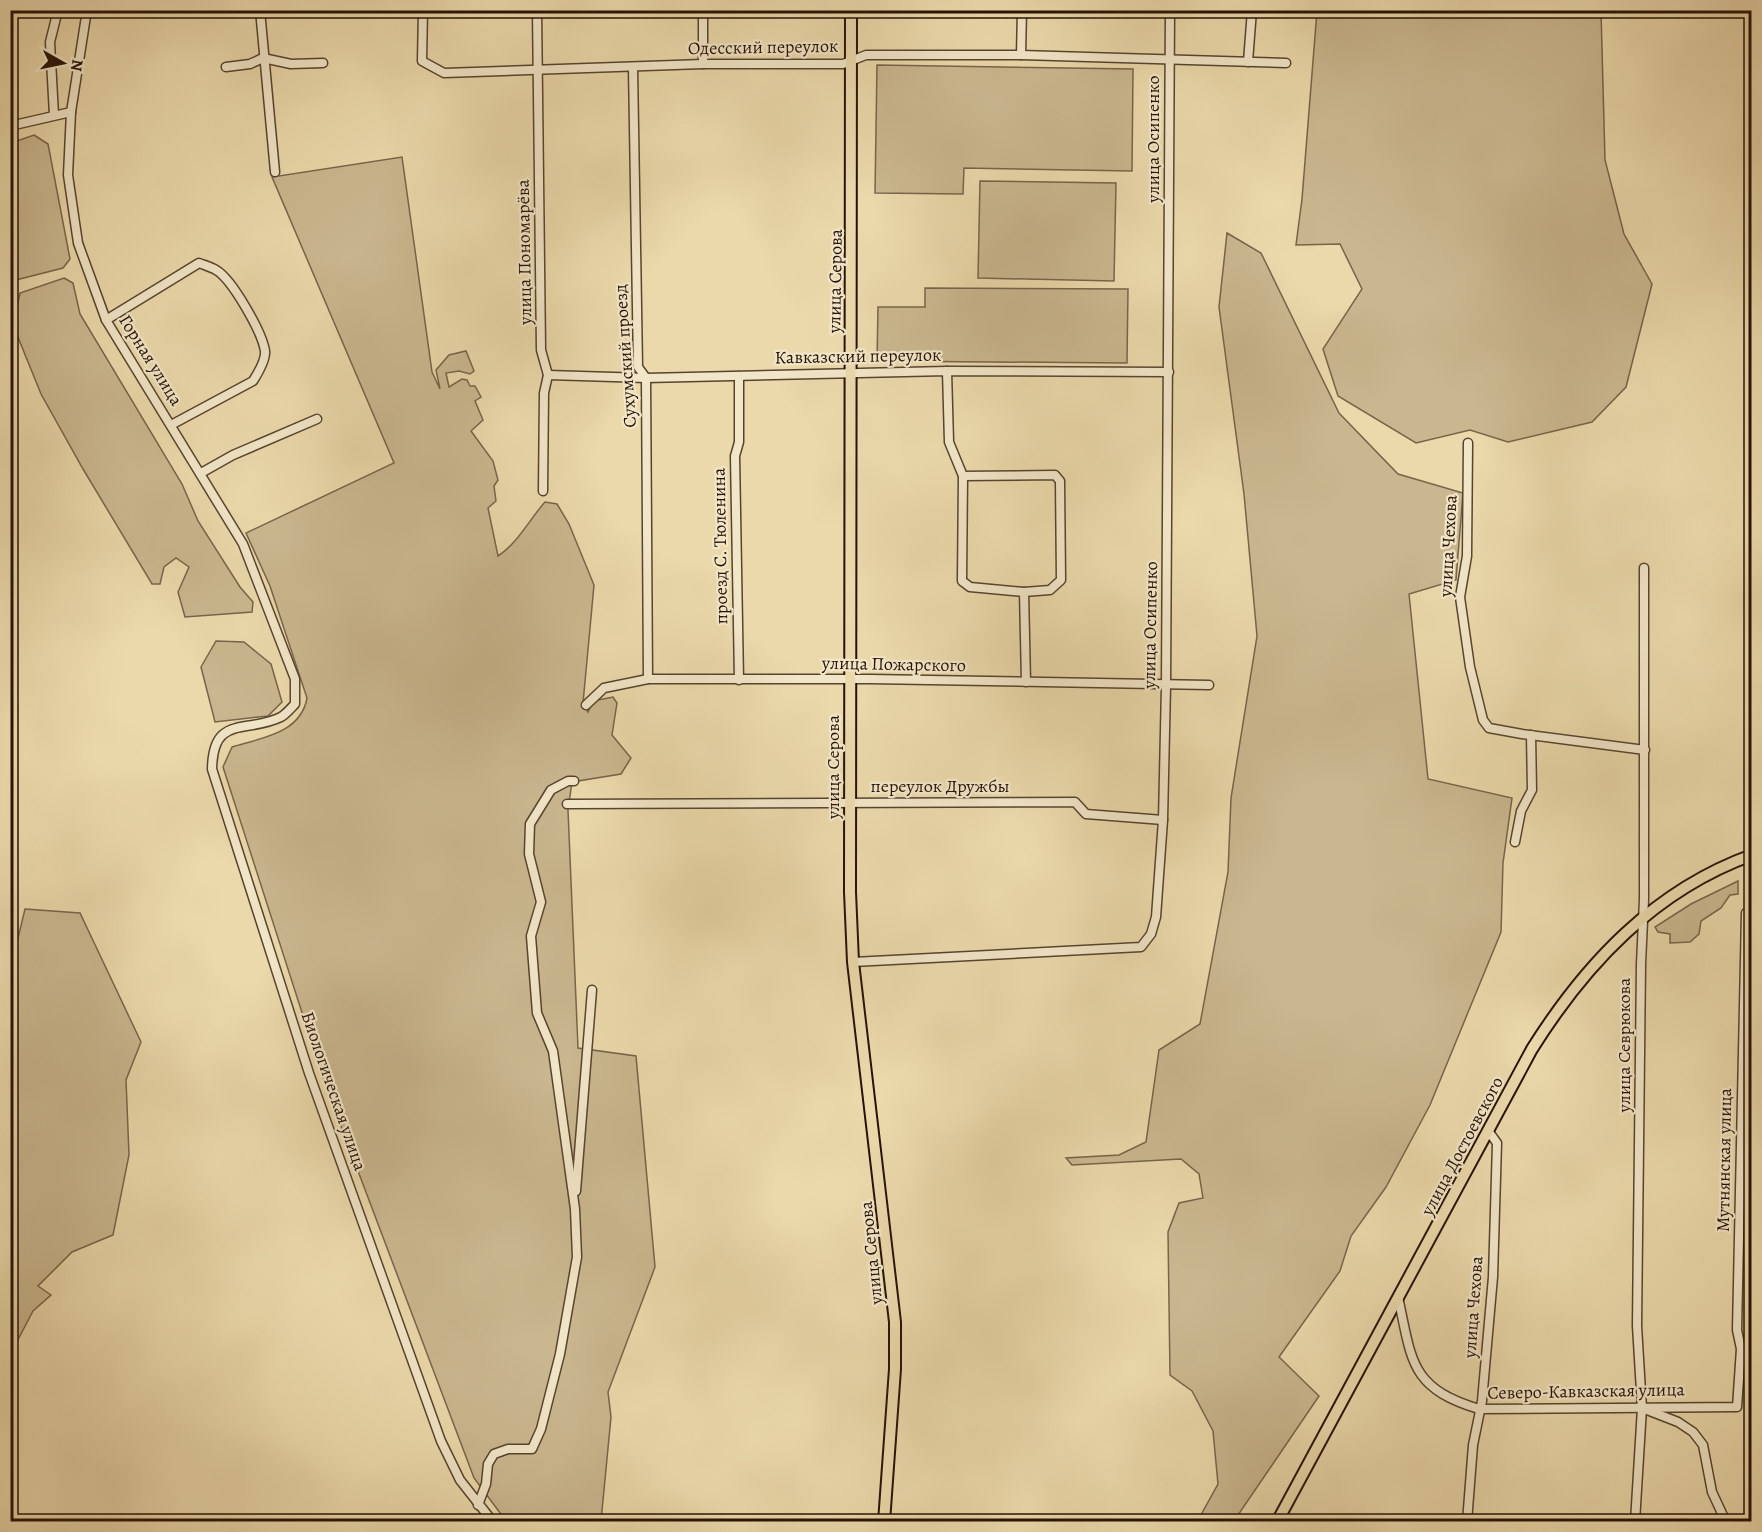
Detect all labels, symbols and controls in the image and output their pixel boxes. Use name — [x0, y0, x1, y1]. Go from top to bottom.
north arrow — [33, 33, 93, 93]
street label: Одесский переулок — [688, 34, 838, 60]
text: N — [65, 58, 89, 73]
street label: улица Осипенко — [1141, 75, 1165, 204]
street label: улица Пономарёва — [511, 178, 537, 326]
street label: улица Серова — [822, 228, 848, 334]
street label: Сухумский проезд — [608, 283, 642, 428]
street label: Горная улица — [113, 310, 189, 411]
street label: Кавказский переулок — [774, 343, 942, 369]
street label: проезд С. Тюленина — [707, 467, 733, 624]
street label: улица Чехова — [1433, 494, 1463, 599]
street label: улица Осипенко — [1137, 561, 1163, 690]
street label: улица Пожарского — [821, 651, 966, 677]
street label: улица Серова — [821, 714, 845, 820]
street label: переулок Дружбы — [870, 774, 1010, 798]
street label: улица Севрюкова — [1612, 977, 1636, 1113]
street label: Биологическая улица — [296, 1008, 373, 1174]
street label: улица Достоевского — [1415, 1072, 1509, 1221]
street label: Мутнянская улица — [1711, 1087, 1737, 1232]
street label: улица Серова — [854, 1199, 888, 1307]
street label: улица Чехова — [1457, 1254, 1489, 1360]
street label: Северо-Кавказская улица — [1487, 1377, 1685, 1405]

